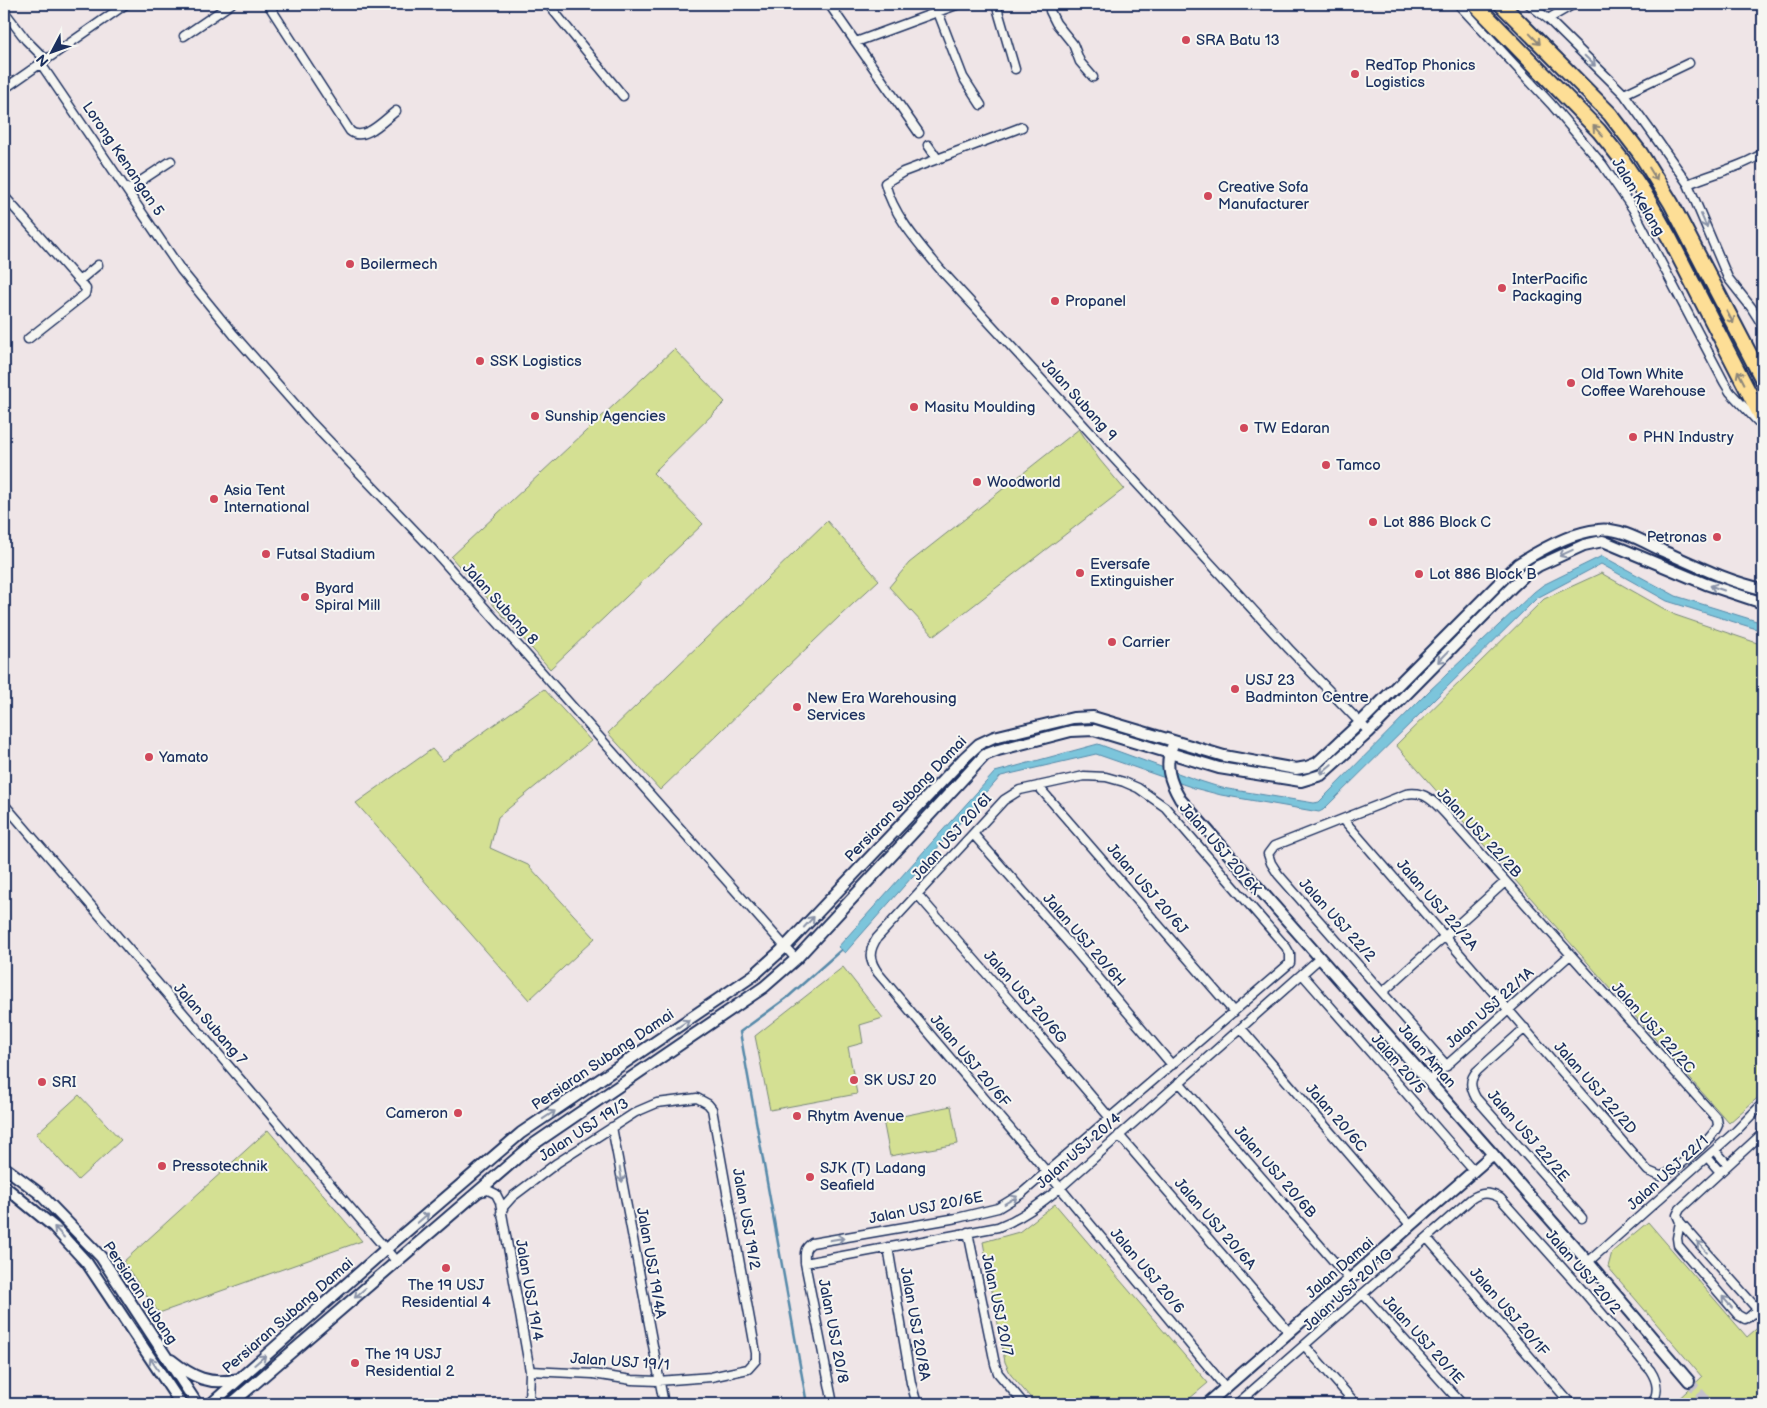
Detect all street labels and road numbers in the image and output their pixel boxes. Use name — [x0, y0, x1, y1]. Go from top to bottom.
street label: Lorong Kenangan 5 — [78, 98, 168, 220]
street label: Jalan Kelang — [1607, 155, 1669, 239]
street label: Jalan Subang 9 — [1037, 355, 1121, 445]
street label: Jalan Subang 8 — [458, 559, 542, 649]
street label: Persiaran Subang Damai — [841, 732, 971, 866]
street label: Jalan USJ 22/2B — [1432, 784, 1526, 882]
street label: Jalan USJ 20/6I — [908, 789, 996, 885]
street label: Jalan USJ 20/6K — [1175, 799, 1265, 899]
street label: Jalan USJ 20/6J — [1102, 840, 1192, 939]
street label: Jalan USJ 22/2A — [1392, 855, 1482, 955]
street label: Jalan USJ 22/2 — [1295, 874, 1380, 966]
street label: Jalan USJ 20/6H — [1038, 890, 1130, 990]
street label: Jalan USJ 20/6G — [979, 946, 1071, 1048]
street label: Jalan USJ 22/1A — [1442, 963, 1539, 1053]
street label: Jalan USJ 22/2C — [1607, 978, 1699, 1078]
street label: Jalan Subang 7 — [169, 979, 251, 1069]
street label: Persiaran Subang Damai — [528, 1005, 678, 1115]
street label: Jalan USJ 20/6F — [926, 1011, 1014, 1111]
street label: Jalan Aman — [1394, 1020, 1460, 1092]
street label: Jalan 20/5 — [1367, 1030, 1429, 1098]
street label: Jalan USJ 22/2D — [1550, 1038, 1641, 1138]
street label: Jalan 20/6C — [1301, 1080, 1371, 1156]
street label: Jalan USJ 22/2E — [1483, 1086, 1573, 1186]
street label: Jalan USJ 19/3 — [536, 1094, 632, 1166]
street label: Jalan USJ 20/4 — [1033, 1109, 1125, 1193]
street label: Jalan USJ 20/6B — [1230, 1122, 1320, 1222]
street label: Jalan USJ 22/1 — [1623, 1132, 1713, 1214]
street label: Jalan USJ 19/2 — [728, 1167, 764, 1271]
street label: Jalan USJ 20/6A — [1170, 1174, 1261, 1274]
street label: Jalan USJ 20/6E — [867, 1188, 985, 1228]
street label: Jalan USJ 19/4A — [632, 1206, 670, 1321]
street label: Jalan USJ 20/6 — [1106, 1224, 1188, 1318]
street label: Jalan USJ 20/2 — [1541, 1226, 1625, 1318]
street label: Jalan Damai — [1302, 1233, 1378, 1303]
street label: Persiaran Subang — [99, 1238, 181, 1348]
street label: Jalan USJ 19/4 — [511, 1238, 547, 1342]
street label: Jalan USJ 20/1G — [1299, 1245, 1397, 1335]
street label: Jalan USJ 20/7 — [977, 1252, 1017, 1359]
street label: Persiaran Subang Damai — [219, 1254, 357, 1378]
street label: Jalan USJ 20/1F — [1465, 1264, 1553, 1360]
street label: Jalan USJ 20/8A — [896, 1266, 934, 1383]
street label: Jalan USJ 20/8 — [814, 1277, 852, 1385]
street label: Jalan USJ 20/1E — [1378, 1292, 1468, 1388]
street label: Jalan USJ 19/1 — [570, 1349, 670, 1375]

